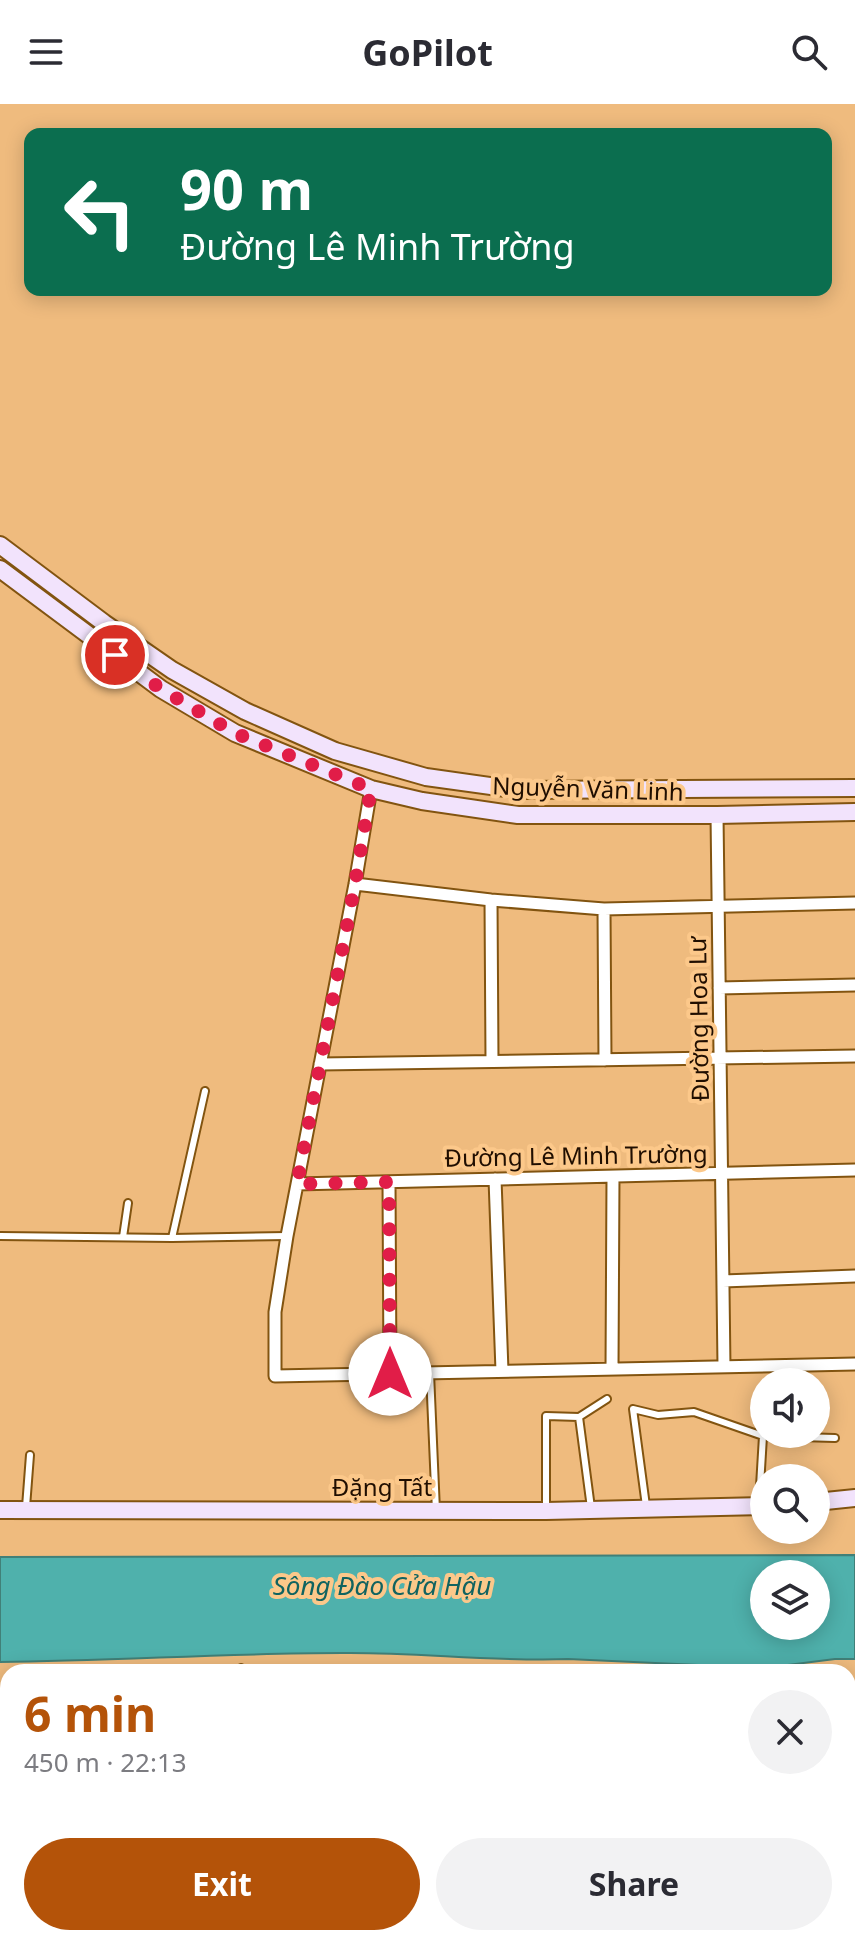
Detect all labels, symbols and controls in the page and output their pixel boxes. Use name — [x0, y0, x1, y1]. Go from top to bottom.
text: GoPilot — [362, 28, 493, 77]
icon: menu — [24, 30, 68, 74]
icon: search — [787, 30, 831, 74]
text: 90 m — [180, 150, 313, 226]
icon: left — [48, 160, 152, 264]
text: Đường Lê Minh Trường — [180, 222, 575, 271]
pin — [81, 621, 149, 689]
icon: arrive — [93, 633, 137, 677]
street label: Nguyễn Văn Linh — [492, 768, 684, 808]
street label: Đường Hoa Lư — [680, 935, 716, 1102]
street label: Đường Lê Minh Trường — [444, 1136, 708, 1174]
position arrow — [348, 1332, 432, 1416]
map controls — [750, 1368, 830, 1640]
button: sound — [750, 1368, 830, 1448]
button: search — [750, 1464, 830, 1544]
street label: Đặng Tất — [332, 1470, 433, 1503]
button: layers — [750, 1560, 830, 1640]
water label: Sông Đào Cửa Hậu — [273, 1567, 491, 1603]
text: 6 min — [24, 1681, 156, 1746]
button: close — [748, 1690, 832, 1774]
text: 450 m · 22:13 — [24, 1744, 187, 1780]
button: Exit — [24, 1838, 420, 1930]
button: Share — [436, 1838, 832, 1930]

